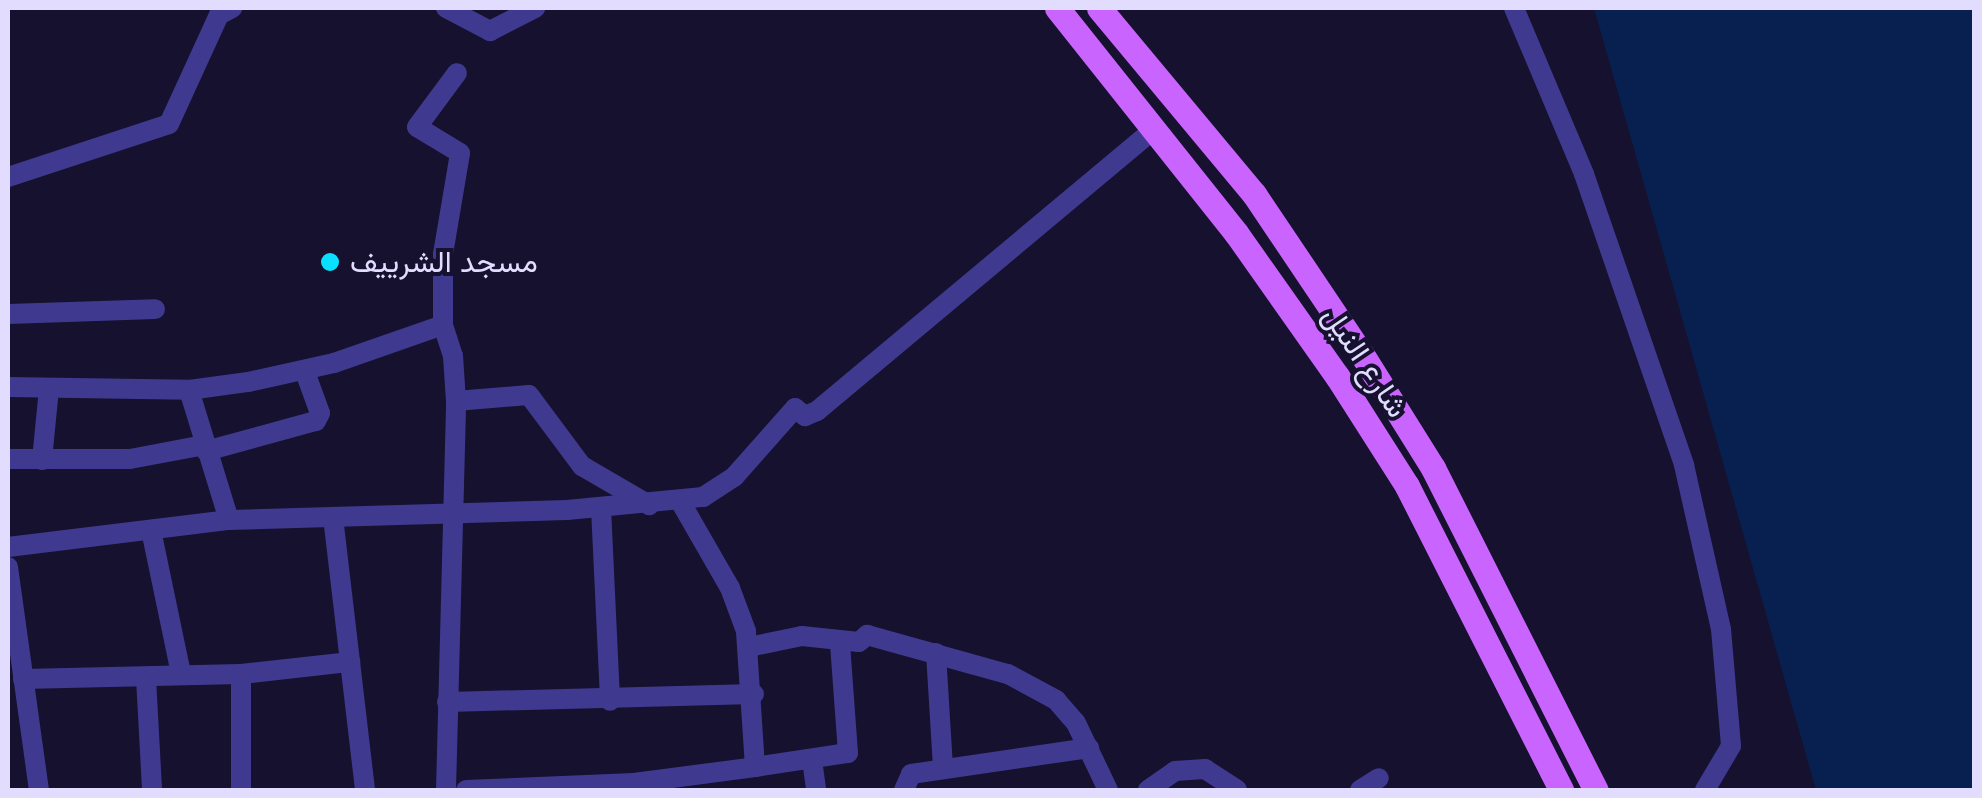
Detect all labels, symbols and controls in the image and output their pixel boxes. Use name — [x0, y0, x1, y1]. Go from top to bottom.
place label: مسجد الشرييف — [350, 244, 538, 280]
marker: مسجد الشرييف — [319, 251, 341, 273]
street label: شارع النيل — [1315, 300, 1415, 424]

